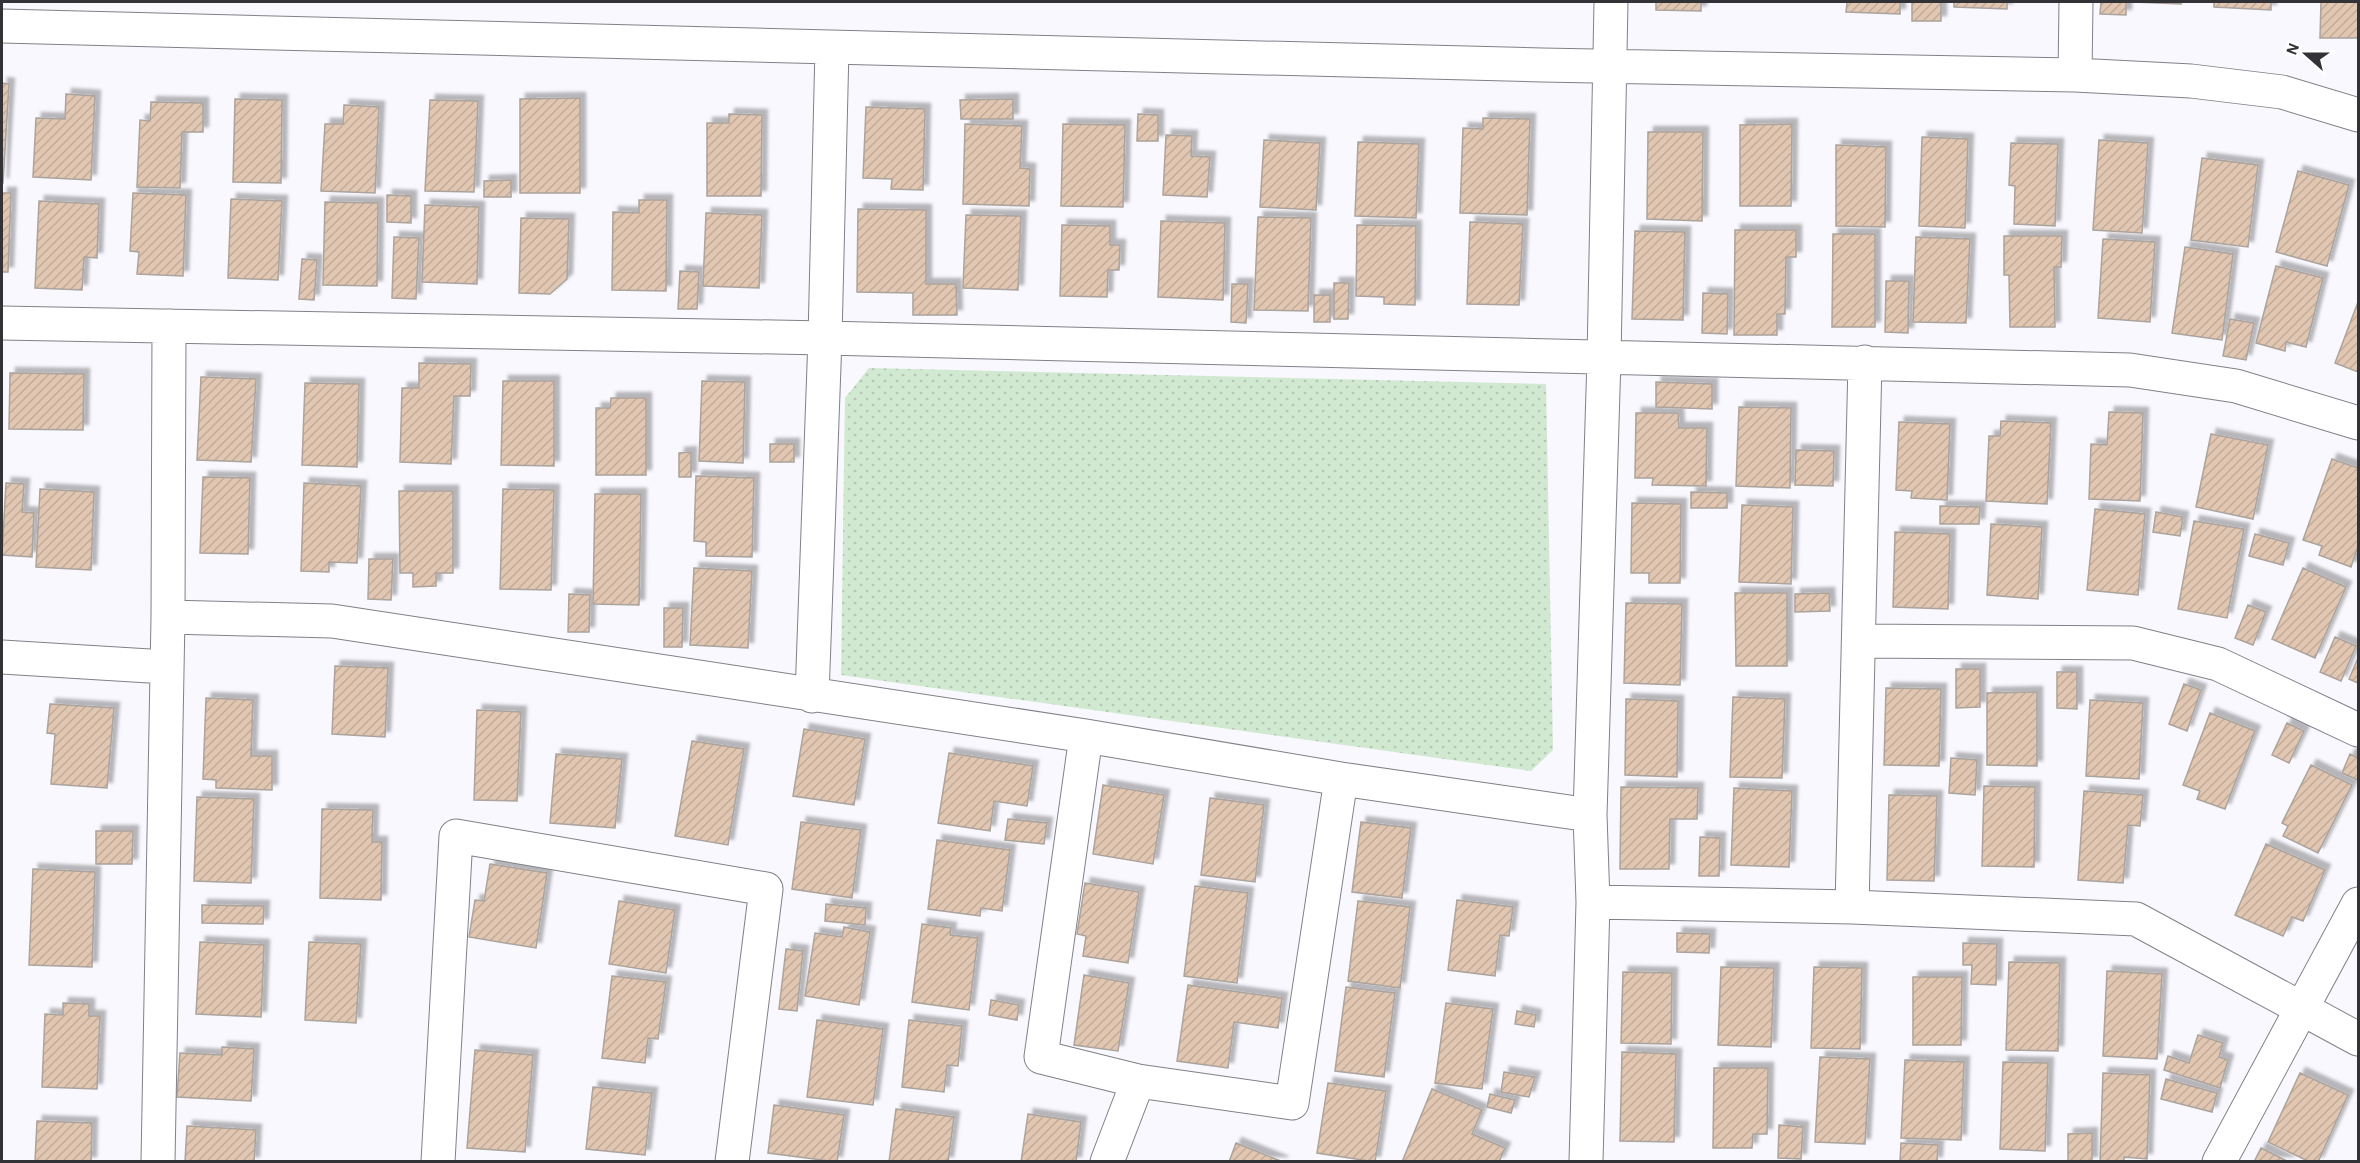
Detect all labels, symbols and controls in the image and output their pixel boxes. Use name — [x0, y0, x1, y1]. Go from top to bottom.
north arrow — [2276, 24, 2336, 84]
text: N — [2283, 41, 2302, 57]

